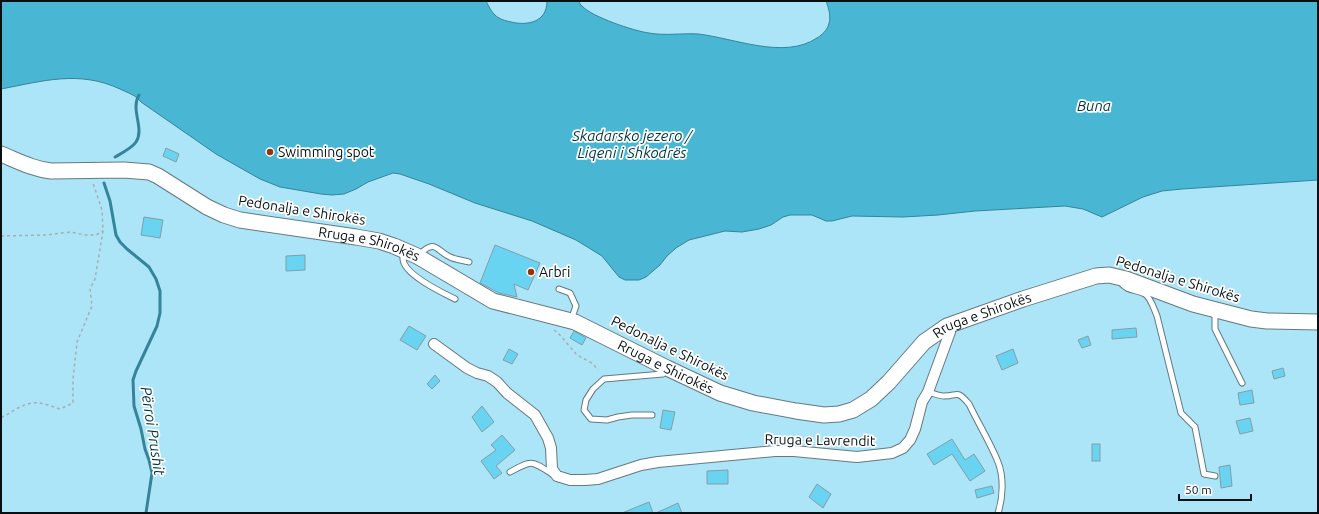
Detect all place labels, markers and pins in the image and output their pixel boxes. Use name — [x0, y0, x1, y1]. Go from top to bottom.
place label: Swimming spot — [278, 144, 375, 160]
marker: Swimming spot — [265, 147, 275, 157]
place label: Arbri — [539, 264, 570, 280]
marker: Arbri — [526, 267, 536, 277]

